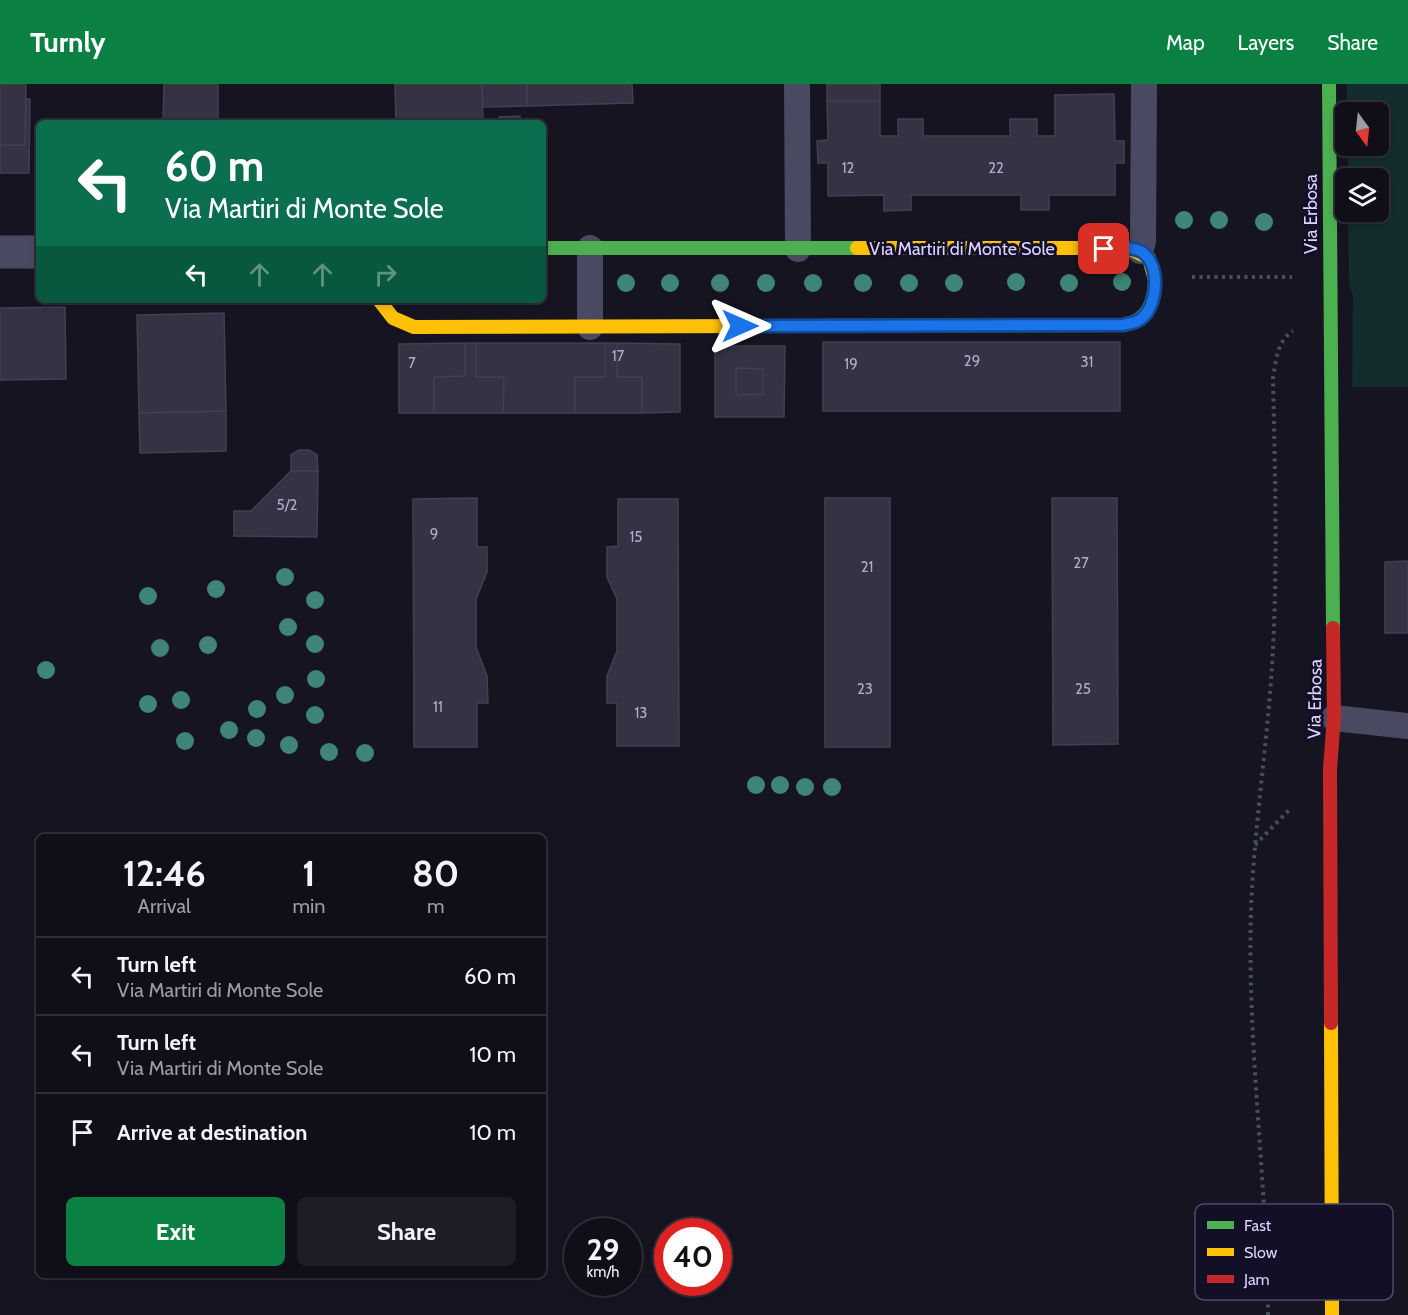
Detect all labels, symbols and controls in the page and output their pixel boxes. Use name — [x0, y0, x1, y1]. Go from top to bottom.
text: Turnly — [30, 25, 106, 59]
text: Map — [1166, 30, 1205, 55]
text: Layers — [1238, 30, 1294, 55]
text: Share — [1327, 30, 1378, 55]
north arrow — [1335, 102, 1389, 156]
map controls — [1335, 102, 1389, 222]
text: 60 m — [165, 140, 264, 192]
icon: left — [66, 144, 144, 222]
house number: 12 — [842, 159, 855, 177]
house number: 22 — [988, 159, 1004, 177]
button: layers — [1335, 168, 1389, 222]
street label: Via Erbosa — [1300, 174, 1322, 254]
text: Via Martiri di Monte Sole — [165, 192, 444, 225]
pin — [1078, 223, 1129, 274]
icon: arrive — [1087, 232, 1120, 265]
street label: Via Martiri di Monte Sole — [869, 238, 1055, 260]
icon: left — [180, 258, 213, 291]
icon: ahead — [243, 258, 276, 291]
icon: ahead — [306, 258, 339, 291]
icon: right — [369, 258, 402, 291]
position arrow — [708, 294, 772, 358]
house number: 17 — [612, 347, 625, 365]
house number: 29 — [964, 352, 980, 370]
house number: 31 — [1080, 353, 1094, 371]
house number: 7 — [408, 354, 416, 372]
house number: 19 — [844, 355, 858, 373]
house number: 5/2 — [277, 496, 298, 514]
house number: 9 — [430, 525, 438, 543]
house number: 15 — [629, 528, 643, 546]
house number: 27 — [1073, 554, 1089, 572]
house number: 21 — [861, 558, 873, 576]
street label: Via Erbosa — [1303, 659, 1327, 739]
house number: 23 — [857, 680, 873, 698]
house number: 25 — [1075, 680, 1091, 698]
house number: 11 — [433, 698, 443, 716]
house number: 13 — [634, 704, 648, 722]
text: 12:46 — [123, 851, 206, 895]
text: 1 — [302, 851, 316, 895]
text: 80 — [412, 851, 459, 895]
text: Arrival — [138, 894, 191, 918]
text: min — [292, 894, 325, 918]
text: m — [427, 894, 444, 918]
text: Turn left — [117, 951, 196, 978]
icon: left — [66, 960, 99, 993]
text: 60 m — [464, 963, 516, 990]
text: Via Martiri di Monte Sole — [117, 978, 323, 1002]
text: Turn left — [117, 1029, 196, 1056]
icon: left — [66, 1038, 99, 1071]
text: 10 m — [469, 1041, 516, 1068]
text: Via Martiri di Monte Sole — [117, 1056, 323, 1080]
icon: arrive — [66, 1116, 99, 1149]
text: Arrive at destination — [117, 1119, 307, 1146]
text: 10 m — [469, 1119, 516, 1146]
button: Exit — [66, 1197, 285, 1266]
button: Share — [297, 1197, 516, 1266]
legend — [1195, 1204, 1393, 1300]
text: Fast — [1244, 1216, 1272, 1235]
speed limit sign: 40 — [654, 1218, 732, 1296]
text: 29 — [587, 1231, 619, 1268]
text: Slow — [1244, 1243, 1278, 1262]
text: km/h — [587, 1263, 619, 1281]
text: Jam — [1243, 1270, 1270, 1289]

